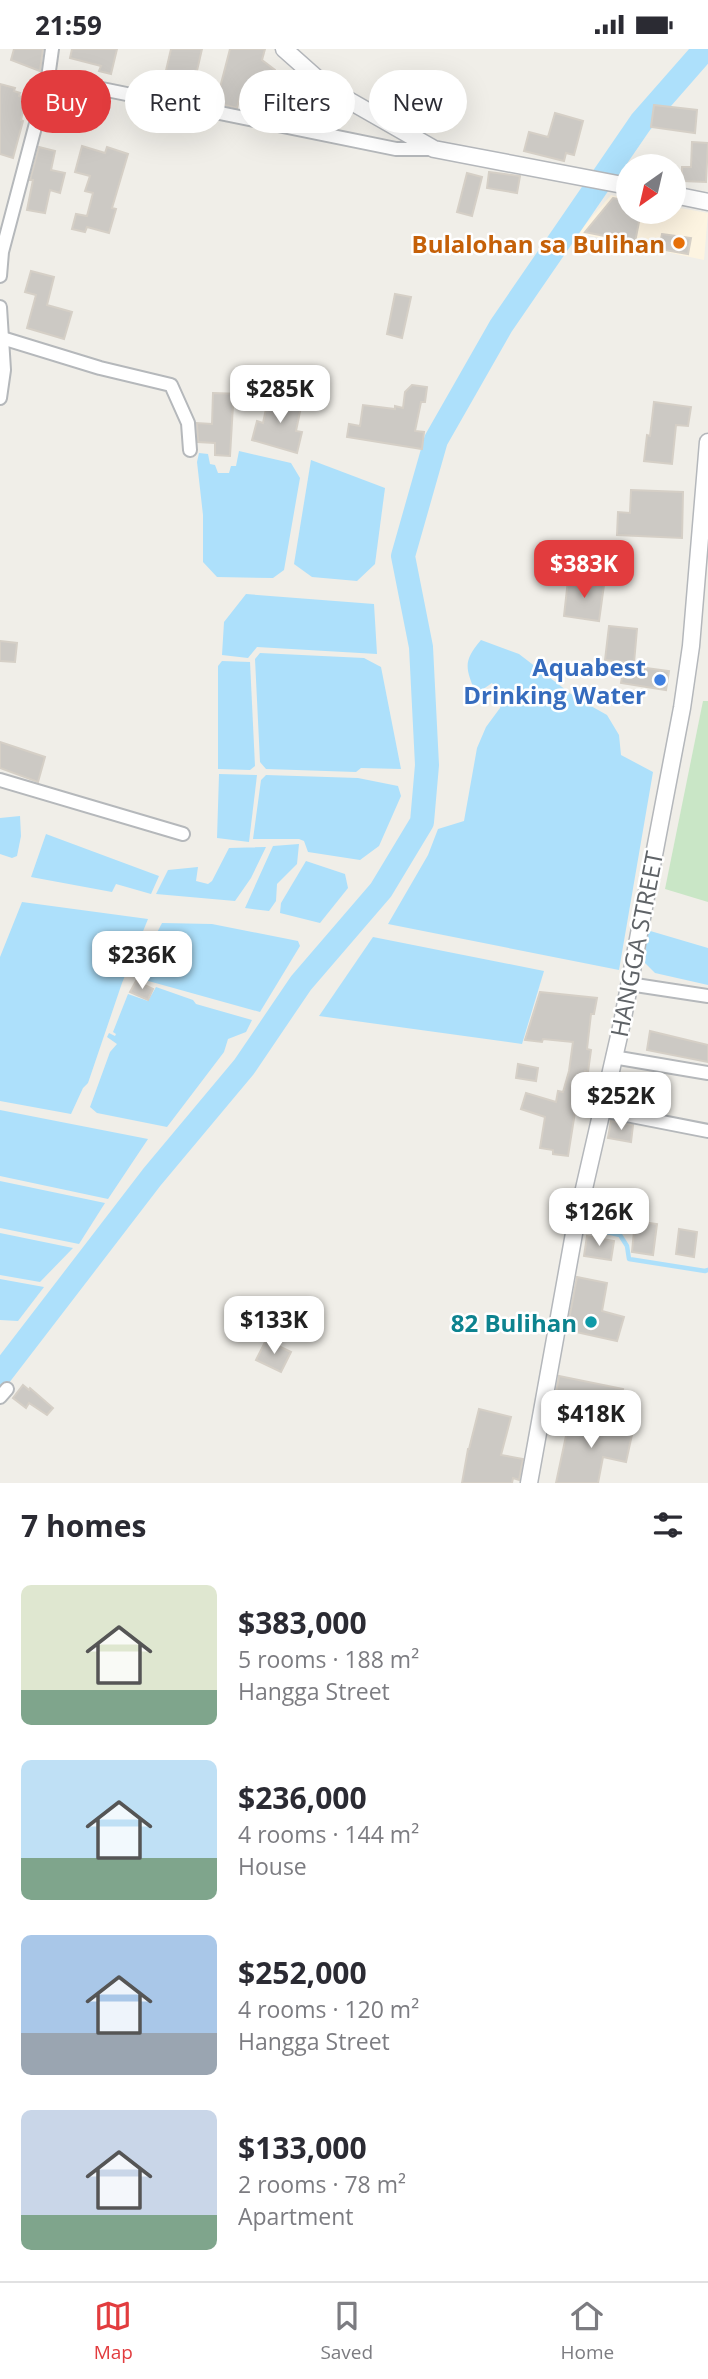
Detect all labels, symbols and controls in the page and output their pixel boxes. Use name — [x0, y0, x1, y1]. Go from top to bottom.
text: 21:59 — [35, 7, 102, 43]
chip: Buy — [21, 70, 111, 133]
chip: Rent — [125, 70, 225, 133]
chip: Filters — [239, 70, 355, 133]
chip: New — [369, 70, 467, 133]
north arrow — [616, 154, 686, 224]
map controls — [616, 154, 686, 224]
place label: Bulalohan sa Bulihan — [412, 227, 665, 260]
marker: Bulalohan sa Bulihan — [671, 235, 687, 251]
pin: $285K — [231, 365, 329, 425]
text: $285K — [246, 372, 314, 404]
pin: $383K — [535, 540, 633, 600]
text: $383K — [550, 547, 618, 579]
place label: Aquabest Drinking Water — [463, 650, 646, 711]
marker: Aquabest Drinking Water — [652, 672, 668, 688]
street label: HANGGA STREET — [602, 848, 670, 1040]
pin: $236K — [93, 932, 191, 991]
text: $236K — [108, 938, 176, 970]
pin: $252K — [572, 1073, 670, 1132]
text: $252K — [587, 1079, 655, 1111]
pin: $126K — [550, 1189, 648, 1248]
text: $126K — [565, 1195, 633, 1227]
pin: $133K — [225, 1297, 323, 1356]
text: $133K — [240, 1303, 308, 1335]
place label: 82 Bulihan — [451, 1306, 577, 1339]
marker: 82 Bulihan — [583, 1314, 599, 1330]
pin: $418K — [542, 1391, 640, 1450]
text: $418K — [557, 1397, 625, 1429]
text: 7 homes — [21, 1505, 146, 1546]
icon: filters — [649, 1506, 687, 1544]
text: $383,000 — [238, 1602, 367, 1643]
icon: home — [77, 1613, 161, 1697]
text: 5 rooms · 188 m² — [238, 1643, 419, 1675]
text: Hangga Street — [238, 1675, 390, 1707]
text: $236,000 — [238, 1777, 367, 1818]
icon: home — [77, 1788, 161, 1872]
text: 4 rooms · 144 m² — [238, 1818, 419, 1850]
text: House — [238, 1850, 307, 1882]
text: $252,000 — [238, 1952, 367, 1993]
icon: home — [77, 1963, 161, 2047]
text: 4 rooms · 120 m² — [238, 1993, 419, 2025]
text: Hangga Street — [238, 2025, 390, 2057]
text: $133,000 — [238, 2127, 367, 2168]
icon: home — [77, 2138, 161, 2222]
text: 2 rooms · 78 m² — [238, 2168, 406, 2200]
text: Apartment — [238, 2200, 354, 2232]
tab: Map — [94, 2297, 133, 2365]
tab: Saved — [320, 2297, 373, 2365]
tab: Home — [561, 2297, 614, 2365]

